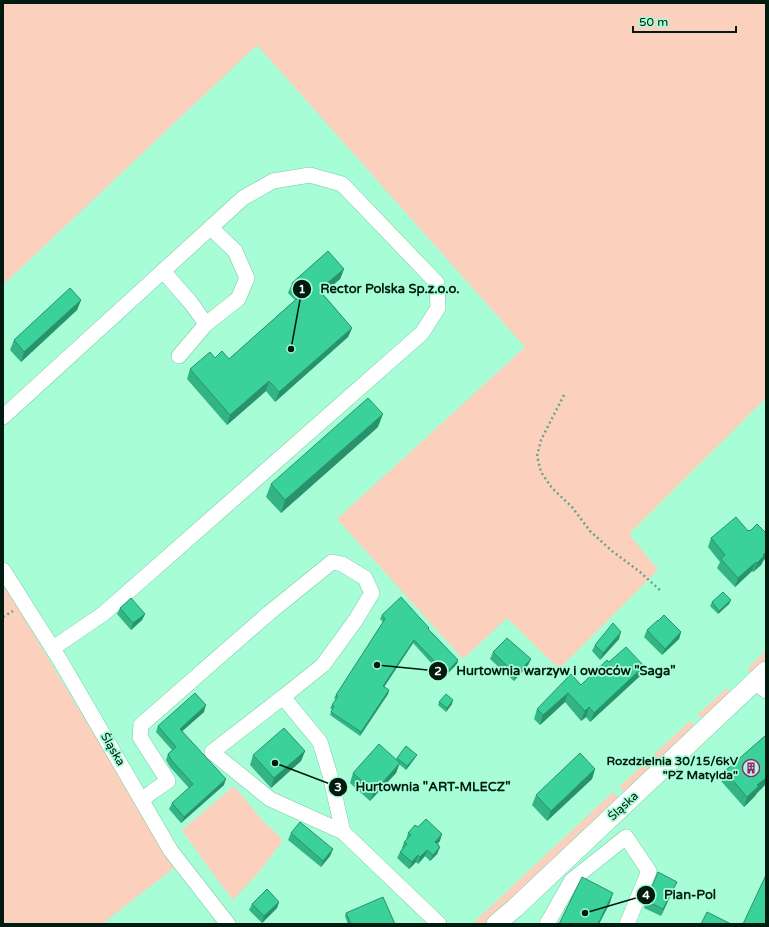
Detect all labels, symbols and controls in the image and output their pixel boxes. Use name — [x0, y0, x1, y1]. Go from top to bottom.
scale bar — [633, 8, 736, 34]
text: 50 m — [639, 15, 668, 29]
callout: Rector Polska Sp.z.o.o. — [292, 276, 467, 301]
text: Rector Polska Sp.z.o.o. — [320, 281, 460, 297]
text: 1 — [298, 282, 306, 296]
callout: Hurtownia warzyw i owoców "Saga" — [428, 658, 684, 683]
text: Hurtownia warzyw i owoców "Saga" — [456, 663, 676, 679]
text: 2 — [434, 664, 442, 678]
street label: Śląska — [98, 730, 128, 768]
place label: Rozdzielnia 30/15/6kV "PZ Matylda" — [607, 754, 739, 783]
building icon: Rozdzielnia 30/15/6kV "PZ Matylda" — [741, 758, 761, 778]
callout: Hurtownia "ART-MLECZ" — [328, 774, 519, 799]
text: Hurtownia "ART-MLECZ" — [356, 779, 510, 795]
text: 3 — [334, 780, 342, 794]
street label: Śląska — [605, 789, 641, 823]
callout: Pian-Pol — [636, 882, 724, 907]
text: Pian-Pol — [664, 887, 716, 903]
text: 4 — [642, 888, 650, 902]

